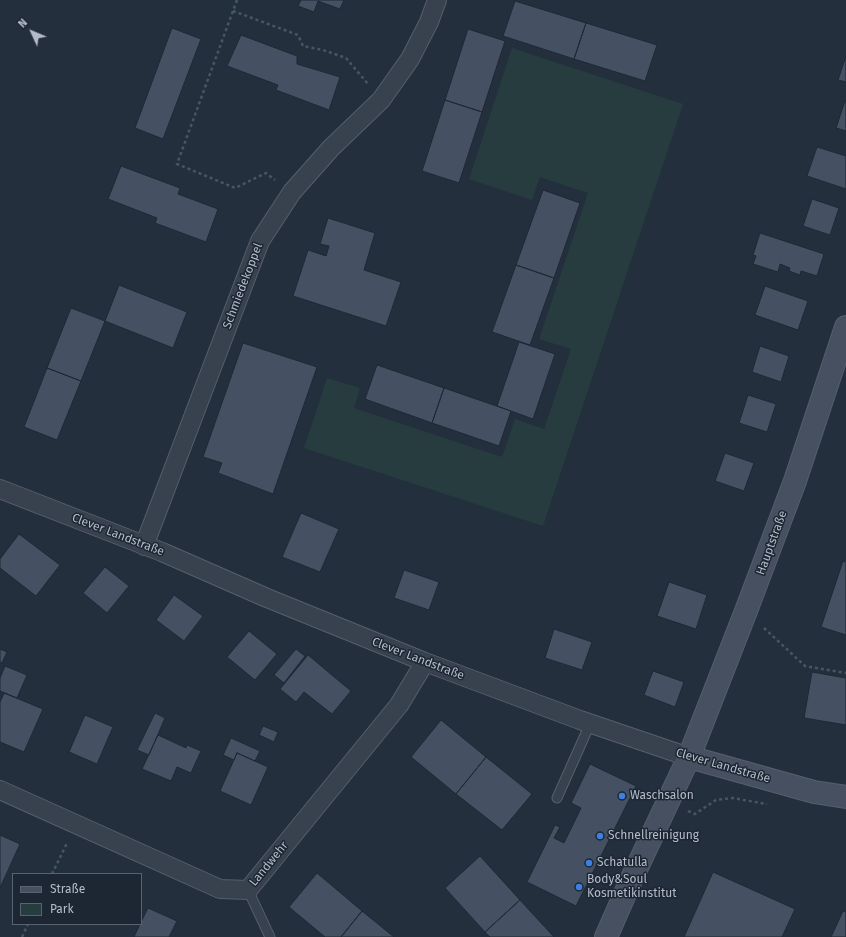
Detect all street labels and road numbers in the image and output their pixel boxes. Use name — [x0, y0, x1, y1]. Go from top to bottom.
street label: Schmiedekoppel — [220, 241, 266, 331]
street label: Hauptstraße — [754, 509, 790, 577]
street label: Clever Landstraße — [70, 511, 166, 559]
street label: Clever Landstraße — [370, 635, 466, 683]
street label: Clever Landstraße — [674, 746, 772, 786]
street label: Landwehr — [247, 839, 291, 889]

